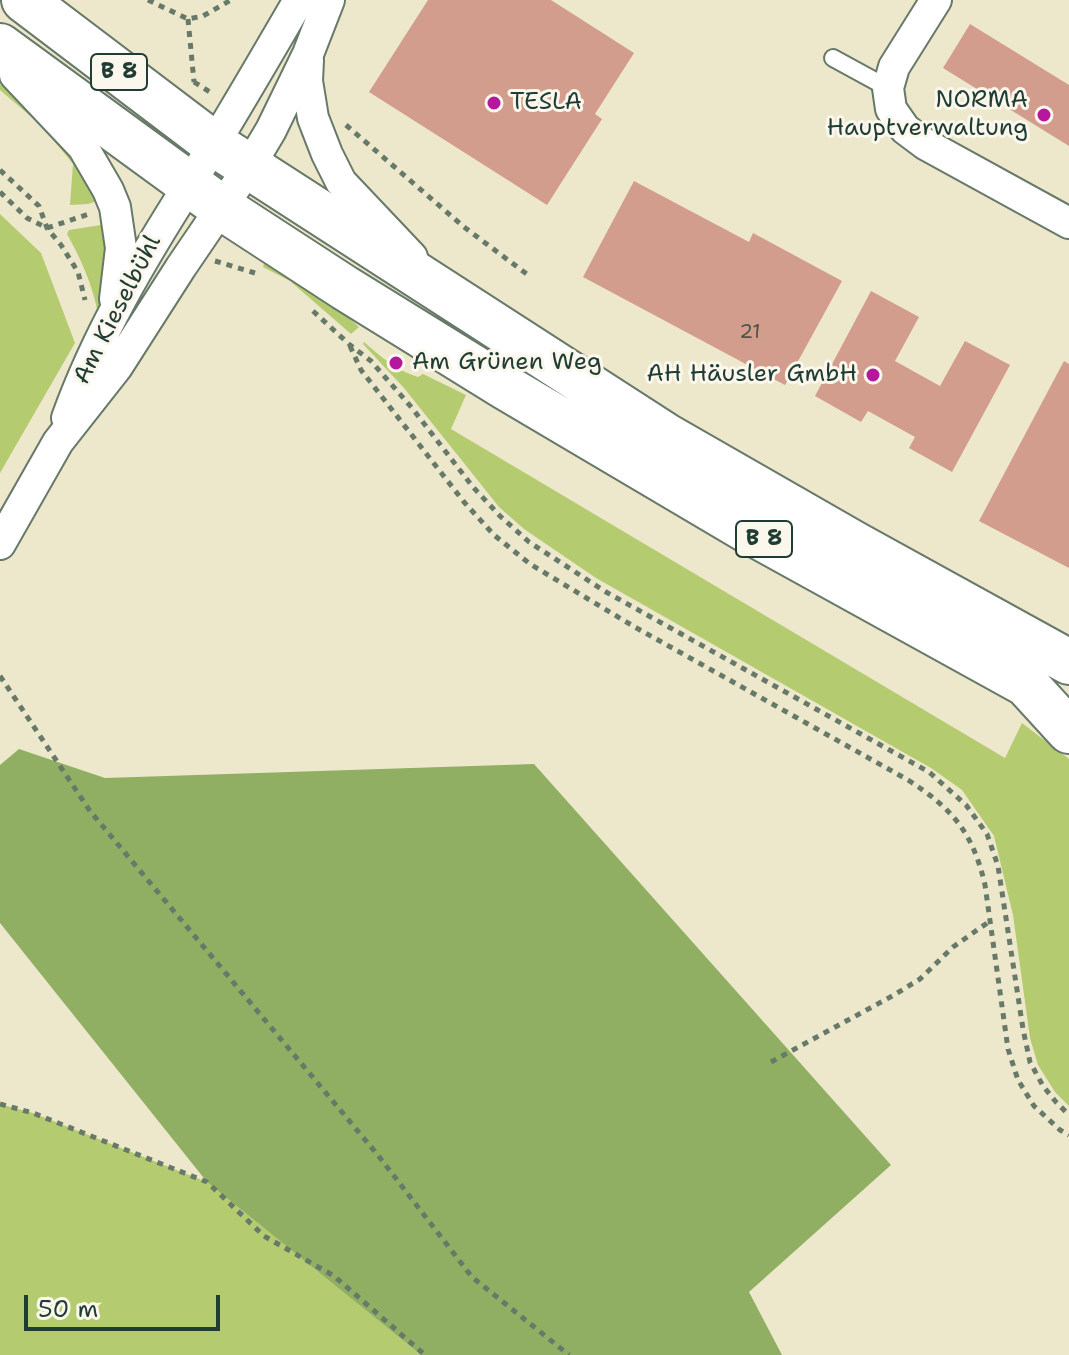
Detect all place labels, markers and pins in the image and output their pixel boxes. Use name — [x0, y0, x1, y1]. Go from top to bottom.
place label: NORMA Hauptverwaltung — [827, 87, 1028, 143]
place label: TESLA — [510, 89, 582, 117]
marker: TESLA — [485, 94, 503, 112]
marker: NORMA Hauptverwaltung — [1035, 106, 1053, 124]
place label: Am Grünen Weg — [412, 349, 602, 377]
marker: Am Grünen Weg — [387, 354, 405, 372]
place label: AH Häusler GmbH — [647, 361, 857, 389]
marker: AH Häusler GmbH — [864, 366, 882, 384]

